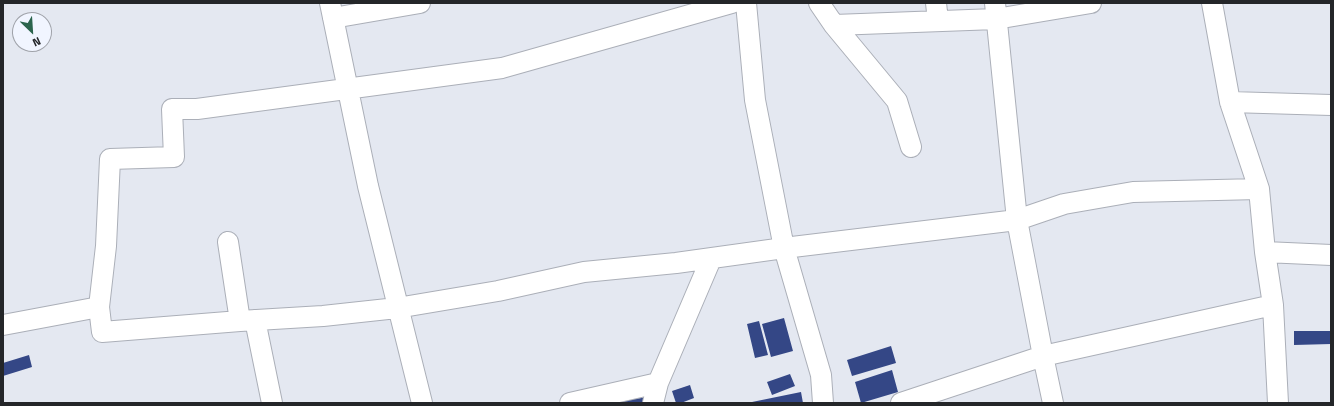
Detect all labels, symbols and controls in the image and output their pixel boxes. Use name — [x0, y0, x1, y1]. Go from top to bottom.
north arrow — [12, 12, 52, 52]
text: N — [30, 33, 43, 51]

